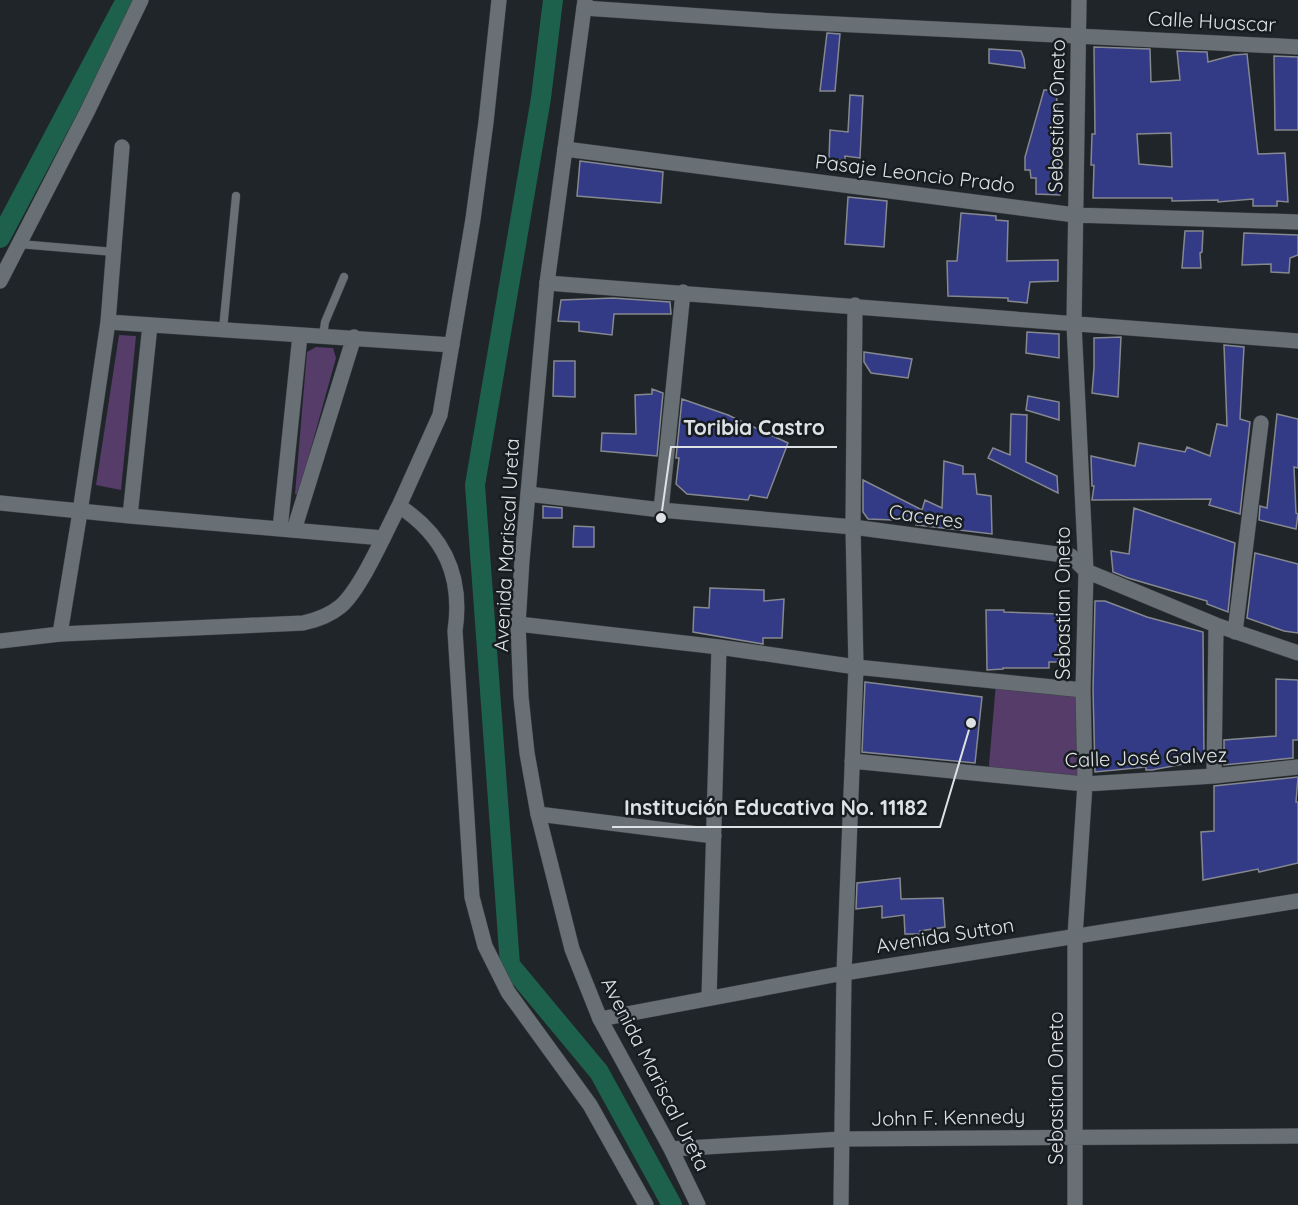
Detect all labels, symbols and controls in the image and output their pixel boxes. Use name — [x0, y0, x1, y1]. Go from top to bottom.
street label: Calle Huascar — [1147, 5, 1277, 37]
street label: Sebastian Oneto — [1042, 39, 1070, 193]
street label: Pasaje Leoncio Prado — [814, 148, 1016, 198]
callout: Toribia Castro — [671, 408, 837, 447]
text: Toribia Castro — [683, 414, 825, 440]
street label: Avenida Mariscal Ureta — [488, 438, 524, 652]
street label: Caceres — [887, 498, 965, 534]
street label: Sebastian Oneto — [1050, 526, 1075, 680]
street label: Calle José Galvez — [1064, 742, 1228, 772]
callout: Institución Educativa No. 11182 — [612, 788, 940, 827]
text: Institución Educativa No. 11182 — [624, 794, 928, 820]
street label: Avenida Sutton — [874, 912, 1016, 958]
street label: Avenida Mariscal Ureta — [596, 973, 716, 1175]
street label: Sebastian Oneto — [1043, 1011, 1068, 1165]
street label: John F. Kennedy — [870, 1103, 1026, 1131]

